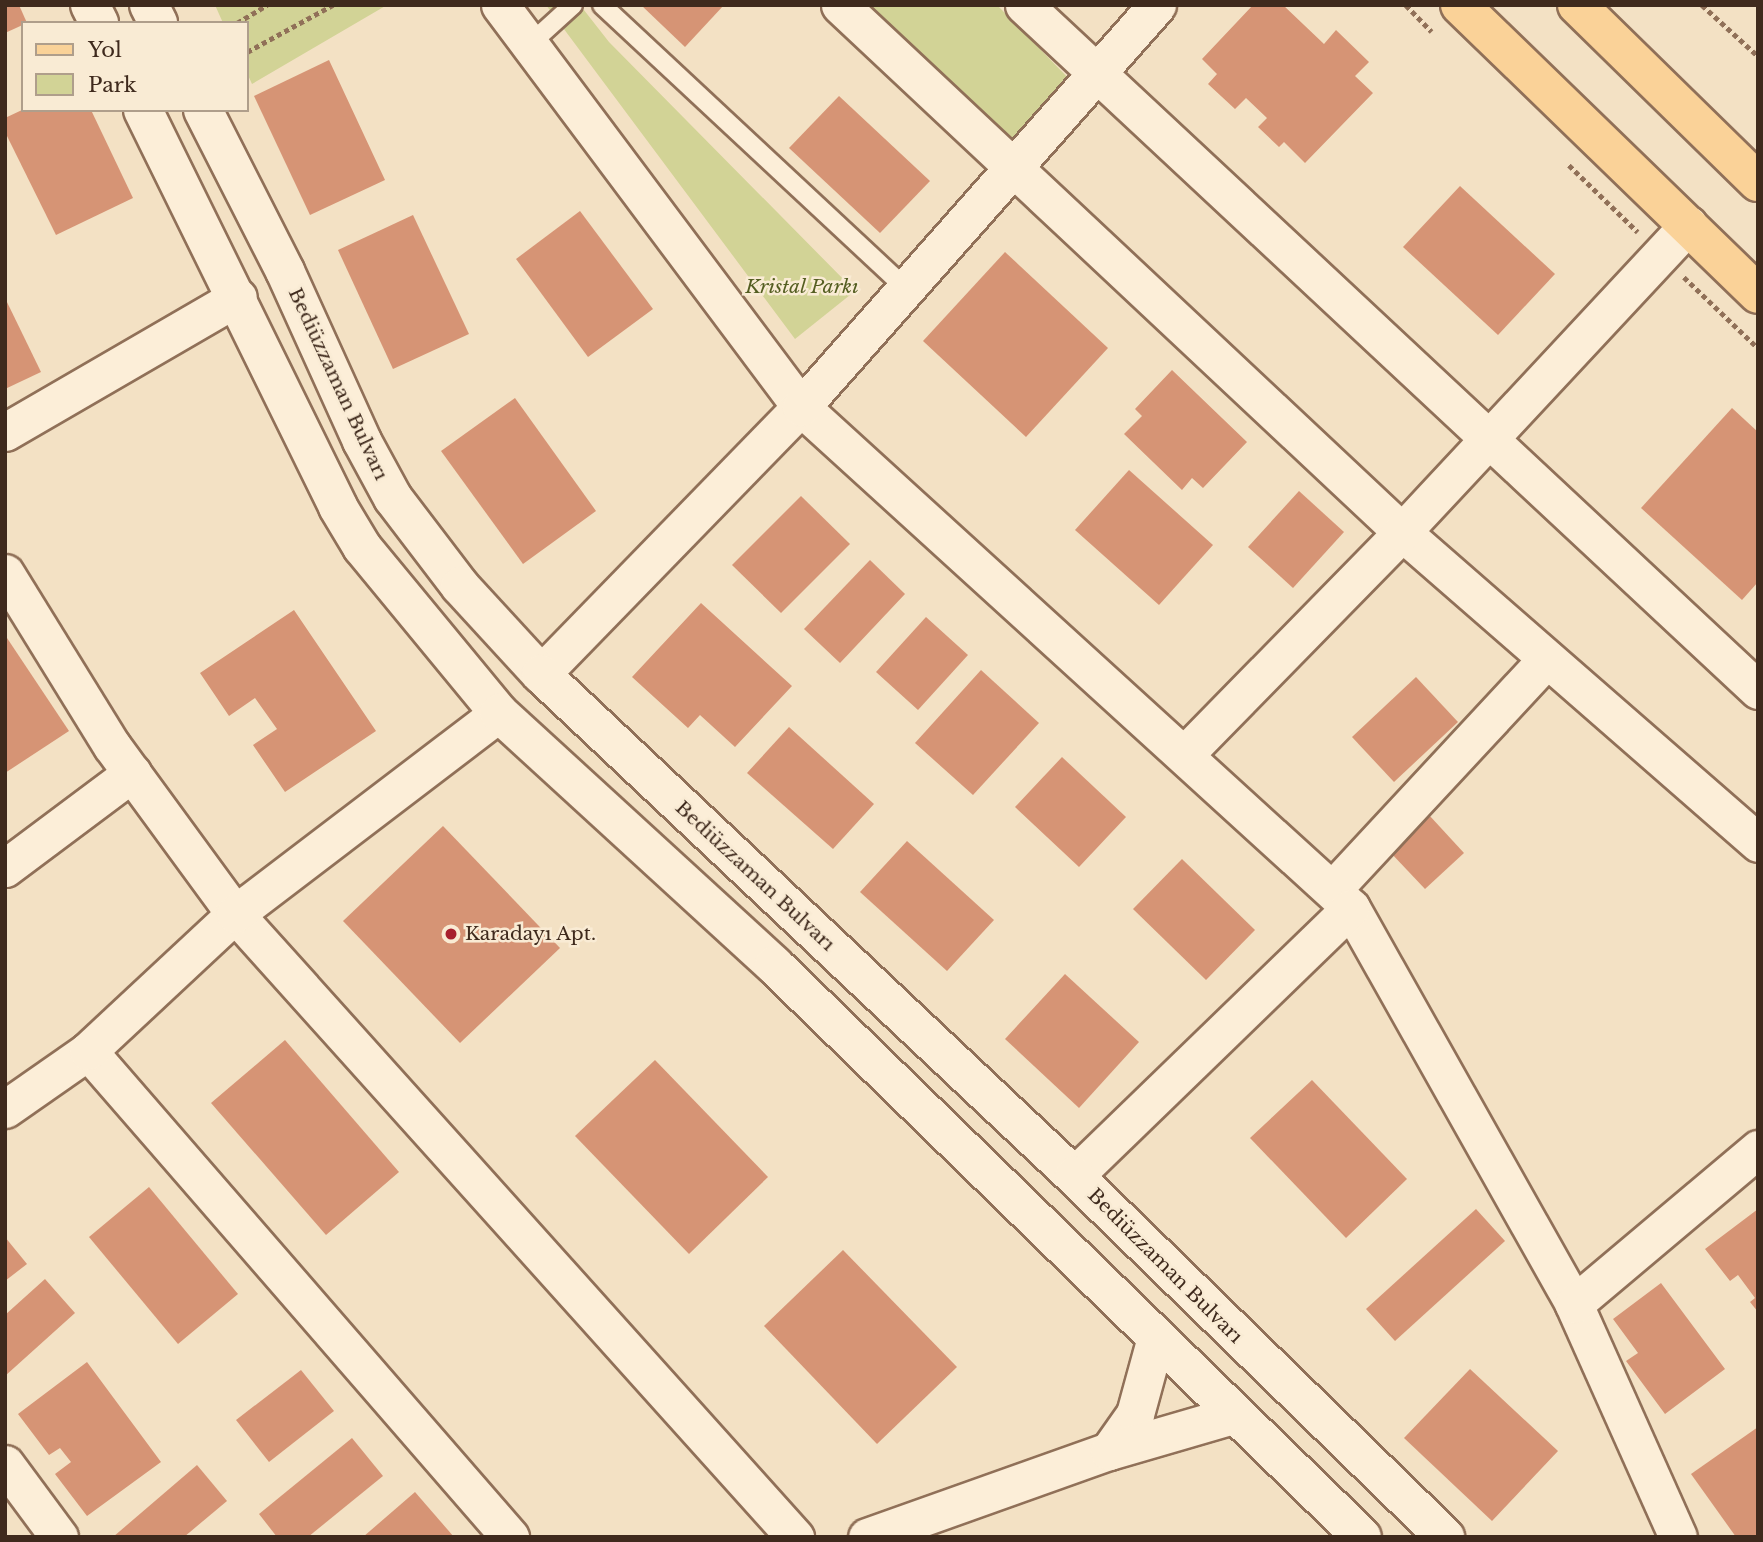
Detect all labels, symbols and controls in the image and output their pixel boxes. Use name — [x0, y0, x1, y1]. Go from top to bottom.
legend — [21, 21, 248, 112]
text: Yol — [88, 37, 122, 63]
text: Park — [88, 72, 137, 98]
park label: Kristal Parkı — [745, 276, 859, 298]
street label: Bediüzzaman Bulvarı — [283, 284, 393, 484]
street label: Bediüzzaman Bulvarı — [671, 796, 839, 956]
place label: Karadayı Apt. — [465, 923, 597, 945]
marker: Karadayı Apt. — [443, 926, 459, 942]
street label: Bediüzzaman Bulvarı — [1083, 1184, 1247, 1348]

